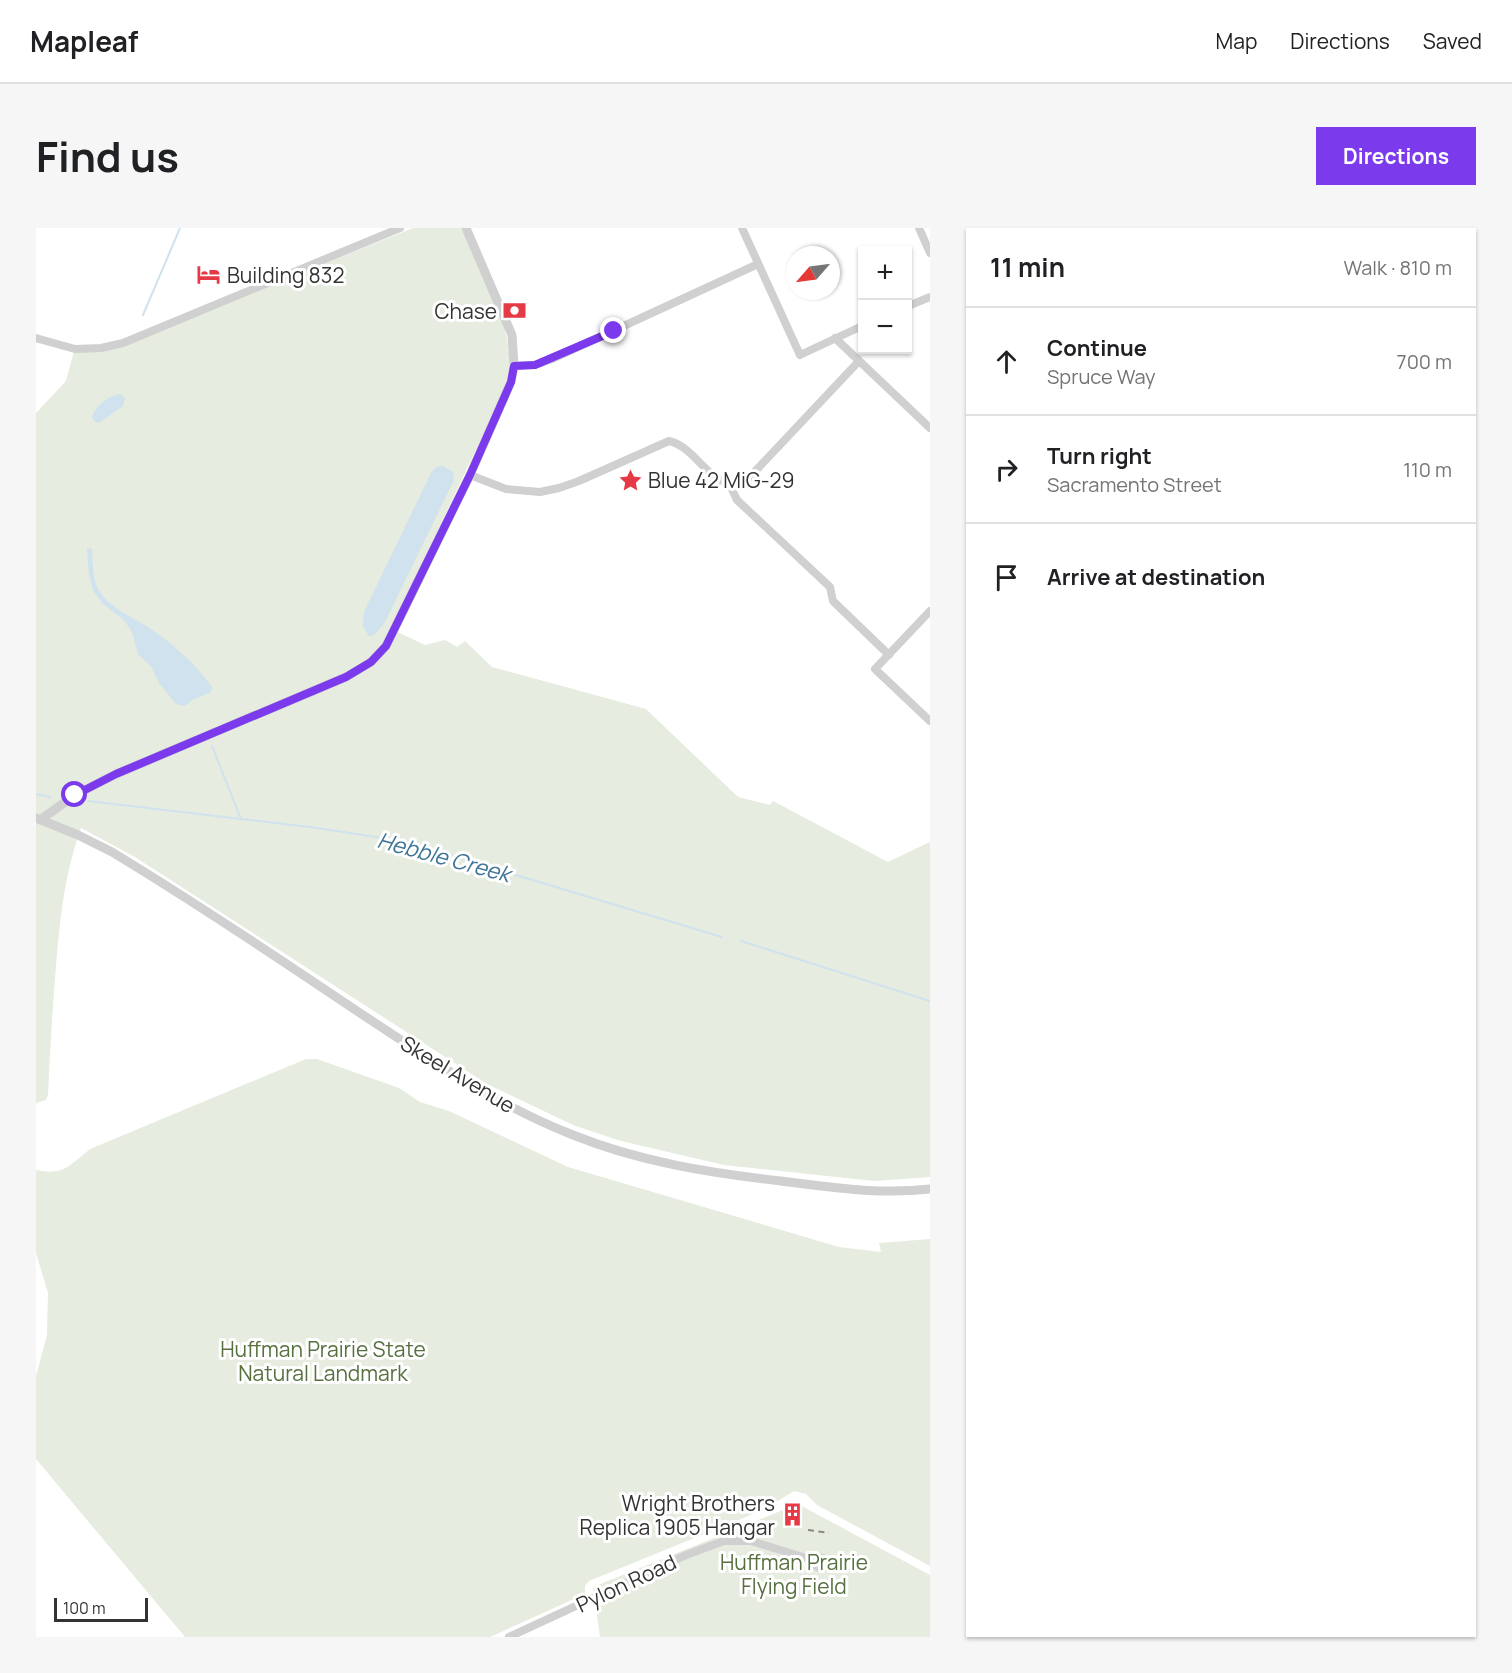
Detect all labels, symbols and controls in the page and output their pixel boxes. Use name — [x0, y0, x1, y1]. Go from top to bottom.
text: Mapleaf — [30, 22, 138, 60]
text: Map — [1216, 27, 1257, 55]
text: Directions — [1290, 27, 1390, 55]
text: Saved — [1423, 27, 1482, 55]
text: Find us — [36, 127, 179, 185]
button: Directions — [1316, 127, 1476, 185]
north arrow — [786, 246, 840, 300]
map controls — [858, 246, 912, 354]
button: + — [858, 246, 912, 300]
text: 11 min — [990, 249, 1065, 285]
text: Walk · 810 m — [1343, 254, 1452, 281]
place label: Building 832 — [227, 261, 344, 289]
hotel icon: Building 832 — [196, 262, 222, 288]
place label: Chase — [435, 297, 497, 325]
bank icon: Chase — [502, 298, 528, 324]
button: − — [858, 300, 912, 354]
route end — [600, 317, 626, 343]
text: Continue — [1047, 333, 1147, 363]
icon: ahead — [990, 345, 1023, 378]
text: 700 m — [1397, 348, 1452, 375]
text: Spruce Way — [1047, 363, 1156, 390]
text: Turn right — [1047, 441, 1152, 471]
icon: right — [990, 453, 1023, 486]
text: 110 m — [1403, 456, 1452, 483]
place label: Blue 42 MiG-29 — [648, 466, 794, 494]
place icon: Blue 42 MiG-29 — [617, 467, 643, 493]
text: Sacramento Street — [1047, 471, 1222, 498]
icon: arrive — [990, 561, 1023, 594]
text: Arrive at destination — [1047, 562, 1265, 592]
route start — [61, 781, 87, 807]
water label: Hebble Creek — [374, 825, 517, 890]
street label: Skeel Avenue — [396, 1029, 520, 1119]
park label: Huffman Prairie State Natural Landmark — [220, 1335, 426, 1387]
place label: Wright Brothers Replica 1905 Hangar — [580, 1489, 775, 1541]
building icon: Wright Brothers Replica 1905 Hangar — [780, 1502, 806, 1528]
street label: Pylon Road — [571, 1548, 681, 1618]
park label: Huffman Prairie Flying Field — [720, 1548, 868, 1600]
scale bar — [54, 1595, 148, 1622]
text: 100 m — [63, 1597, 106, 1619]

